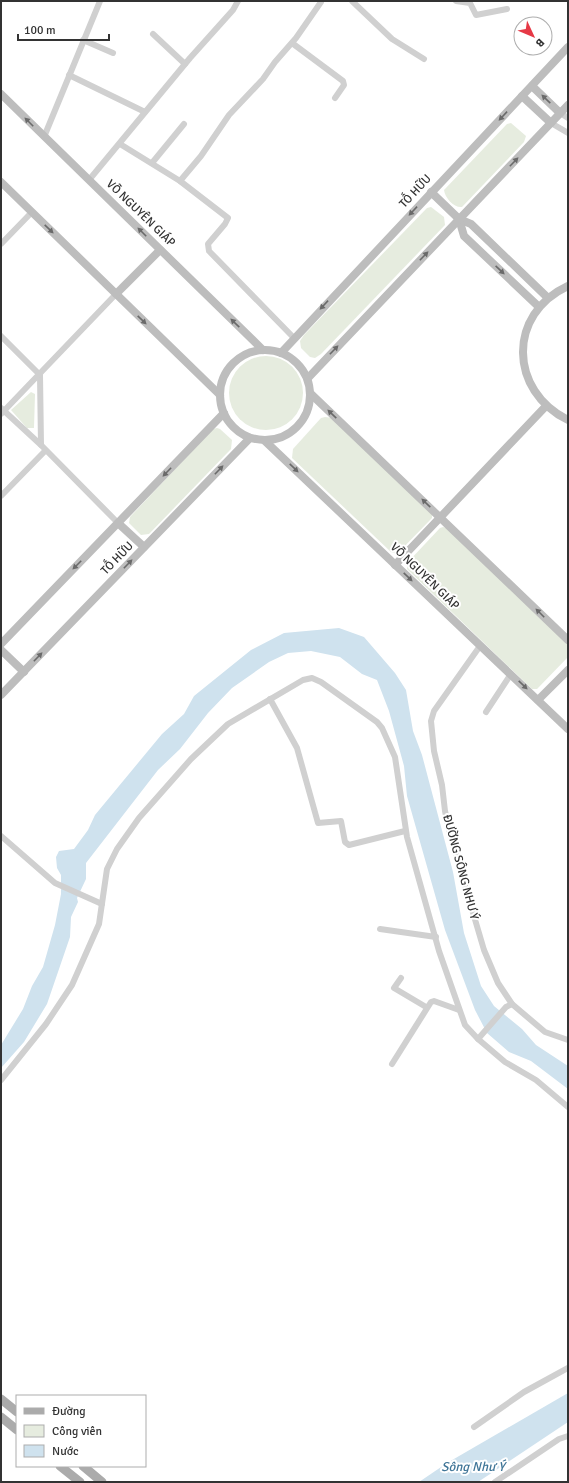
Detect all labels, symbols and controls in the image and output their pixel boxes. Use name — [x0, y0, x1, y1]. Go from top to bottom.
scale bar — [18, 16, 109, 42]
north arrow — [513, 16, 553, 56]
text: 100 m — [24, 23, 56, 38]
text: B — [533, 36, 547, 50]
one-way arrow — [541, 95, 551, 104]
one-way arrow — [498, 111, 507, 121]
one-way arrow — [24, 117, 34, 127]
one-way arrow — [509, 157, 519, 167]
street label: TỐ HỮU — [395, 170, 435, 211]
street label: VÕ NGUYÊN GIÁP — [103, 177, 178, 250]
one-way arrow — [409, 206, 418, 216]
one-way arrow — [44, 224, 54, 234]
one-way arrow — [137, 227, 147, 237]
one-way arrow — [419, 251, 429, 261]
one-way arrow — [495, 265, 505, 275]
one-way arrow — [320, 301, 329, 310]
one-way arrow — [137, 315, 147, 325]
one-way arrow — [230, 318, 240, 328]
one-way arrow — [330, 345, 339, 355]
one-way arrow — [327, 409, 337, 419]
one-way arrow — [288, 463, 299, 472]
one-way arrow — [214, 465, 223, 475]
one-way arrow — [163, 467, 172, 477]
one-way arrow — [421, 499, 431, 508]
street label: TỐ HỮU — [96, 537, 137, 578]
street label: VÕ NGUYÊN GIÁP — [387, 540, 462, 613]
one-way arrow — [123, 559, 133, 569]
one-way arrow — [72, 560, 82, 570]
one-way arrow — [403, 572, 413, 581]
one-way arrow — [535, 608, 545, 618]
one-way arrow — [33, 652, 43, 662]
one-way arrow — [518, 680, 527, 689]
street label: ĐƯỜNG SÔNG NHƯ Ý — [439, 813, 482, 921]
legend — [16, 1395, 146, 1467]
text: Đường — [52, 1404, 86, 1419]
text: Công viên — [52, 1424, 102, 1439]
text: Nước — [52, 1444, 79, 1459]
water label: Sông Như Ý — [441, 1459, 507, 1475]

